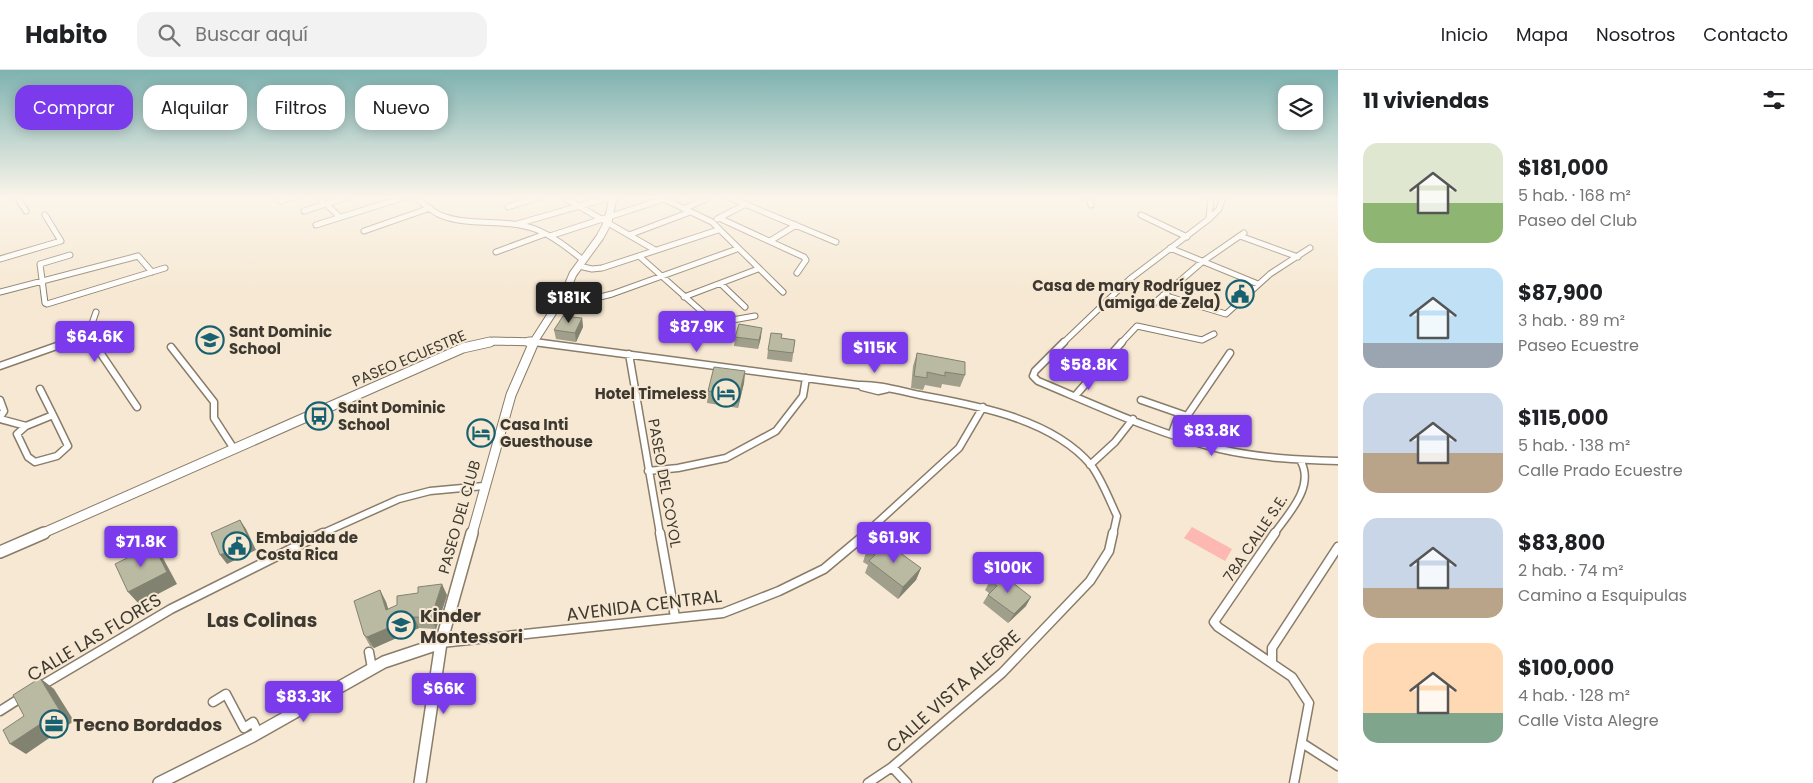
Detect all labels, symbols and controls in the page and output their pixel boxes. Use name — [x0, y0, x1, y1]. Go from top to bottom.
search box — [137, 12, 487, 57]
text: Habito — [25, 18, 107, 51]
icon: search — [155, 21, 183, 49]
text: Buscar aquí — [195, 21, 308, 48]
text: Inicio — [1441, 22, 1488, 47]
text: Mapa — [1516, 22, 1568, 47]
text: Nosotros — [1596, 22, 1675, 47]
text: Contacto — [1703, 22, 1788, 47]
chip: Comprar — [15, 85, 133, 130]
chip: Alquilar — [143, 85, 247, 130]
chip: Filtros — [257, 85, 345, 130]
chip: Nuevo — [355, 85, 448, 130]
map controls — [1278, 85, 1323, 130]
button: layers — [1278, 85, 1323, 130]
text: 11 viviendas — [1363, 86, 1489, 115]
icon: filters — [1760, 86, 1788, 114]
text: $181,000 — [1518, 153, 1608, 182]
icon: home — [1403, 163, 1463, 223]
text: 5 hab. · 168 m² — [1518, 184, 1631, 207]
text: Paseo del Club — [1518, 209, 1637, 232]
place label: Casa de mary Rodríguez (amiga de Zela) — [1032, 275, 1221, 313]
text: $87,900 — [1518, 278, 1603, 307]
public building icon: Casa de mary Rodríguez (amiga de Zela) — [1225, 279, 1255, 309]
pin: $181K — [534, 282, 604, 324]
text: $181K — [547, 286, 591, 309]
icon: home — [1403, 288, 1463, 348]
text: 3 hab. · 89 m² — [1518, 309, 1625, 332]
pin: $87.9K — [656, 310, 738, 353]
text: $87.9K — [670, 315, 724, 338]
pin: $64.6K — [54, 320, 136, 363]
place label: Sant Dominic School — [229, 321, 332, 359]
text: $64.6K — [66, 325, 124, 348]
school or university icon: Sant Dominic School — [195, 325, 225, 355]
street label: PASEO ECUESTRE — [349, 325, 469, 391]
pin: $115K — [840, 332, 910, 374]
text: Paseo Ecuestre — [1518, 334, 1639, 357]
text: $115K — [853, 336, 897, 359]
pin: $58.8K — [1048, 348, 1130, 391]
text: $58.8K — [1060, 353, 1118, 376]
hotel icon: Hotel Timeless — [711, 378, 741, 408]
place label: Hotel Timeless — [595, 383, 707, 404]
place label: Saint Dominic School — [338, 397, 446, 435]
bus stop icon: Saint Dominic School — [304, 401, 334, 431]
text: $115,000 — [1518, 403, 1608, 432]
icon: home — [1403, 413, 1463, 473]
place label: Casa Inti Guesthouse — [500, 414, 593, 452]
pin: $83.8K — [1171, 414, 1253, 457]
street label: PASEO DEL COYOL — [643, 417, 687, 549]
hotel icon: Casa Inti Guesthouse — [466, 418, 496, 448]
text: $83.8K — [1184, 419, 1240, 442]
text: 5 hab. · 138 m² — [1518, 434, 1630, 457]
street label: PASEO DEL CLUB — [433, 458, 485, 576]
text: Calle Prado Ecuestre — [1518, 459, 1683, 482]
street label: 78A CALLE S.E. — [1218, 490, 1292, 586]
pin: $61.9K — [853, 522, 935, 564]
pin: $71.8K — [100, 526, 182, 568]
text: $61.9K — [868, 526, 920, 549]
place label: Embajada de Costa Rica — [256, 527, 358, 565]
text: $83,800 — [1518, 528, 1605, 557]
text: $71.8K — [115, 530, 167, 553]
public building icon: Embajada de Costa Rica — [222, 531, 252, 561]
icon: home — [1403, 538, 1463, 598]
pin: $100K — [973, 552, 1043, 594]
text: $100K — [984, 556, 1032, 579]
text: 2 hab. · 74 m² — [1518, 559, 1623, 582]
street label: AVENIDA CENTRAL — [565, 583, 723, 627]
text: Camino a Esquipulas — [1518, 584, 1687, 607]
street label: CALLE LAS FLORES — [22, 587, 166, 687]
place label: Kinder Montessori — [420, 603, 523, 649]
district label: Las Colinas — [207, 607, 317, 634]
school or university icon: Kinder Montessori — [386, 610, 416, 640]
street label: CALLE VISTA ALEGRE — [880, 624, 1026, 758]
text: $100,000 — [1518, 653, 1614, 682]
icon: home — [1403, 663, 1463, 723]
pin: $66K — [414, 672, 474, 715]
text: $66K — [423, 677, 465, 700]
pin: $83.3K — [263, 680, 345, 723]
text: 4 hab. · 128 m² — [1518, 684, 1630, 707]
text: $83.3K — [276, 685, 332, 708]
office icon: Tecno Bordados — [39, 709, 69, 739]
text: Calle Vista Alegre — [1518, 709, 1659, 732]
place label: Tecno Bordados — [73, 712, 222, 737]

